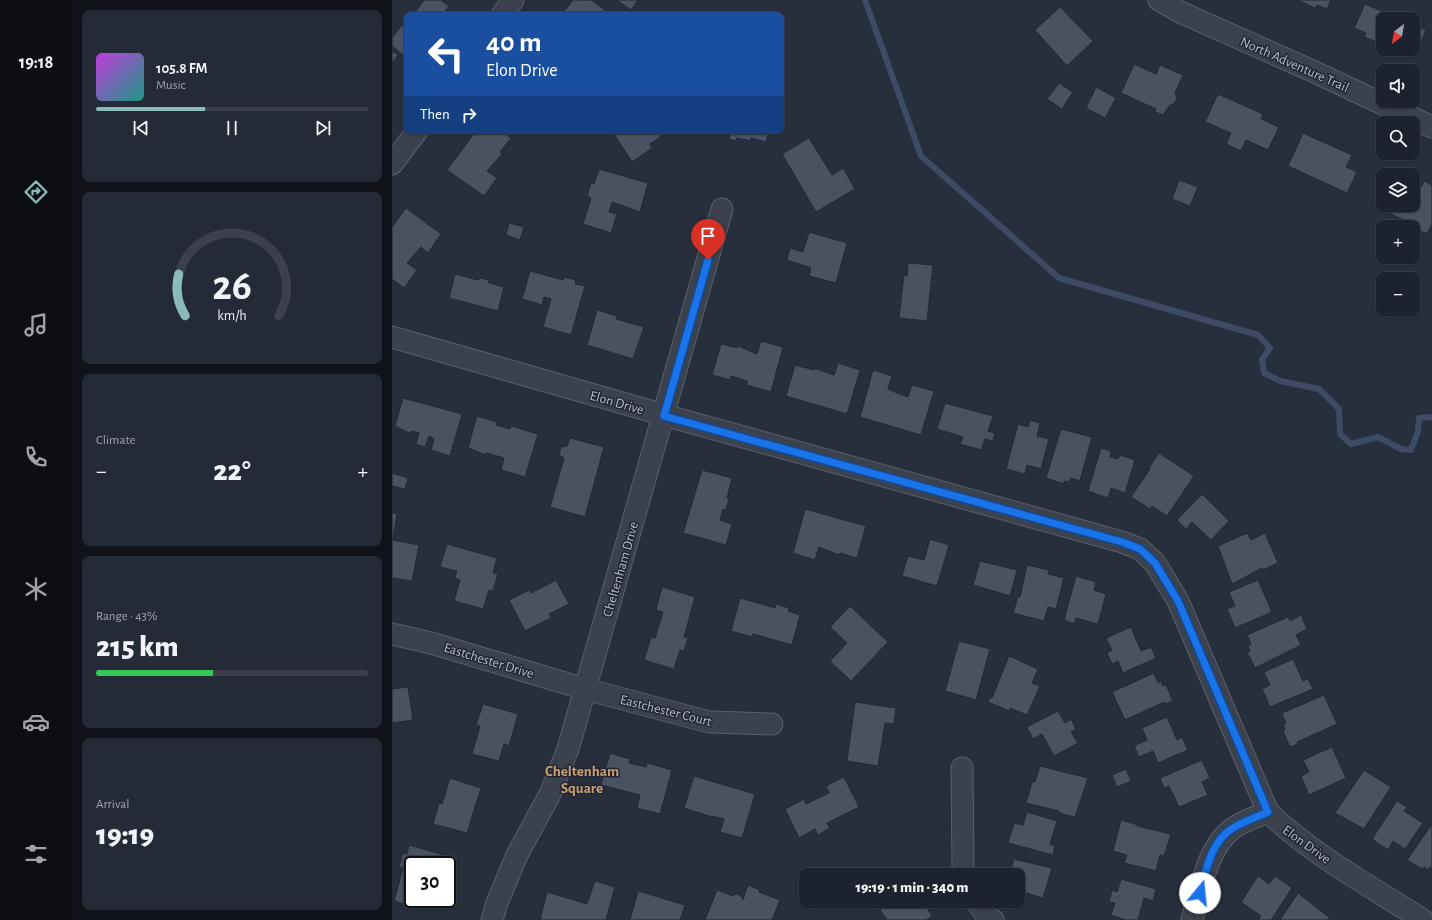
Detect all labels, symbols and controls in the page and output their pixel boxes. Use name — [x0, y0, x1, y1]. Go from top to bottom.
north arrow — [1376, 12, 1420, 56]
map controls — [1376, 12, 1420, 316]
icon: left — [420, 28, 472, 80]
text: 40 m — [486, 29, 542, 57]
street label: North Adventure Trail — [1238, 35, 1351, 95]
text: 19:18 — [19, 54, 53, 72]
text: 105.8 FM — [156, 61, 207, 76]
text: Elon Drive — [486, 62, 557, 80]
button: sound — [1376, 64, 1420, 108]
text: Music — [156, 79, 186, 92]
icon: right — [458, 104, 480, 126]
text: Then — [420, 107, 450, 122]
button: search — [1376, 116, 1420, 160]
icon: previous — [130, 117, 152, 139]
icon: pause — [221, 117, 243, 139]
icon: next — [312, 117, 334, 139]
button: layers — [1376, 168, 1420, 212]
icon: directions — [22, 178, 50, 206]
pin — [691, 219, 725, 260]
button: + — [1376, 220, 1420, 264]
icon: arrive — [697, 225, 719, 247]
text: 26 — [212, 266, 252, 307]
button: − — [1376, 272, 1420, 316]
text: km/h — [217, 309, 247, 323]
icon: music — [22, 311, 50, 339]
street label: Elon Drive — [588, 389, 645, 417]
text: Climate — [96, 434, 135, 447]
icon: phone — [22, 443, 50, 471]
text: 22° — [213, 456, 251, 486]
text: − — [96, 460, 107, 482]
text: + — [357, 460, 368, 482]
street label: Cheltenham Drive — [601, 520, 641, 619]
icon: climate — [22, 575, 50, 603]
text: Range · 43% — [96, 610, 157, 623]
text: 215 km — [96, 632, 179, 662]
street label: Eastchester Drive — [442, 641, 535, 681]
street label: Eastchester Court — [618, 693, 714, 729]
icon: car — [22, 708, 50, 736]
district label: Cheltenham Square — [545, 764, 619, 796]
text: Arrival — [96, 798, 129, 811]
text: 19:19 — [96, 820, 154, 850]
street label: Elon Drive — [1280, 823, 1333, 867]
icon: filters — [22, 840, 50, 868]
speed limit sign: 30 — [404, 856, 456, 908]
position arrow — [1179, 872, 1221, 914]
text: 19:19 · 1 min · 340 m — [855, 880, 969, 895]

